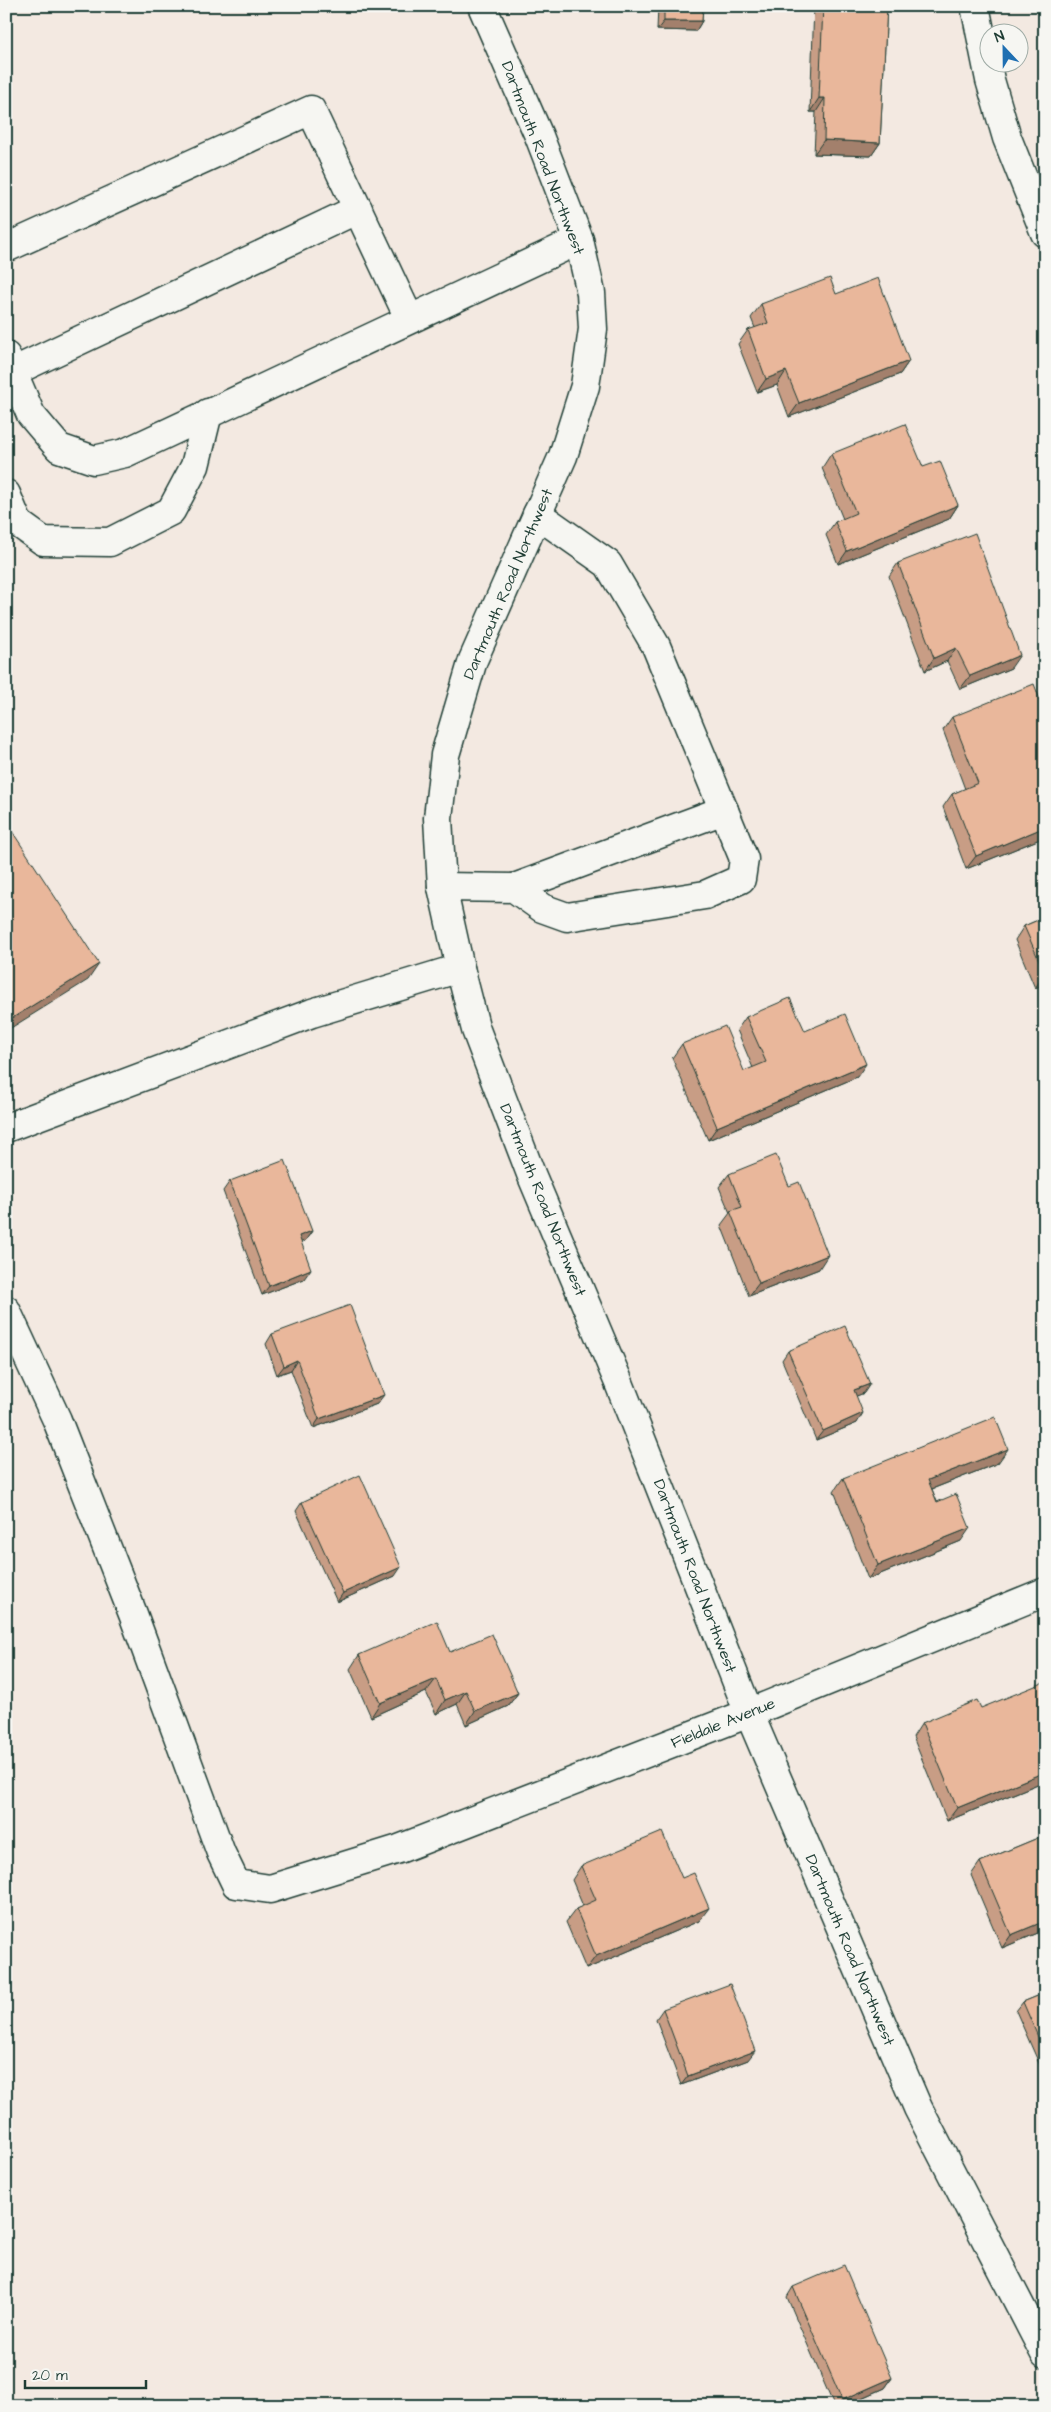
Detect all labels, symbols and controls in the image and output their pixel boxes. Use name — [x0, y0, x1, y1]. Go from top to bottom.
north arrow — [978, 22, 1028, 72]
text: N — [992, 26, 1008, 48]
street label: Dartmouth Road Northwest — [496, 58, 590, 258]
street label: Dartmouth Road Northwest — [458, 485, 559, 683]
street label: Dartmouth Road Northwest — [494, 1101, 592, 1300]
street label: Dartmouth Road Northwest — [648, 1476, 742, 1676]
street label: Fieldale Avenue — [668, 1692, 779, 1754]
street label: Dartmouth Road Northwest — [800, 1851, 901, 2049]
scale bar — [25, 2357, 146, 2389]
text: 20 m — [32, 2365, 68, 2386]

